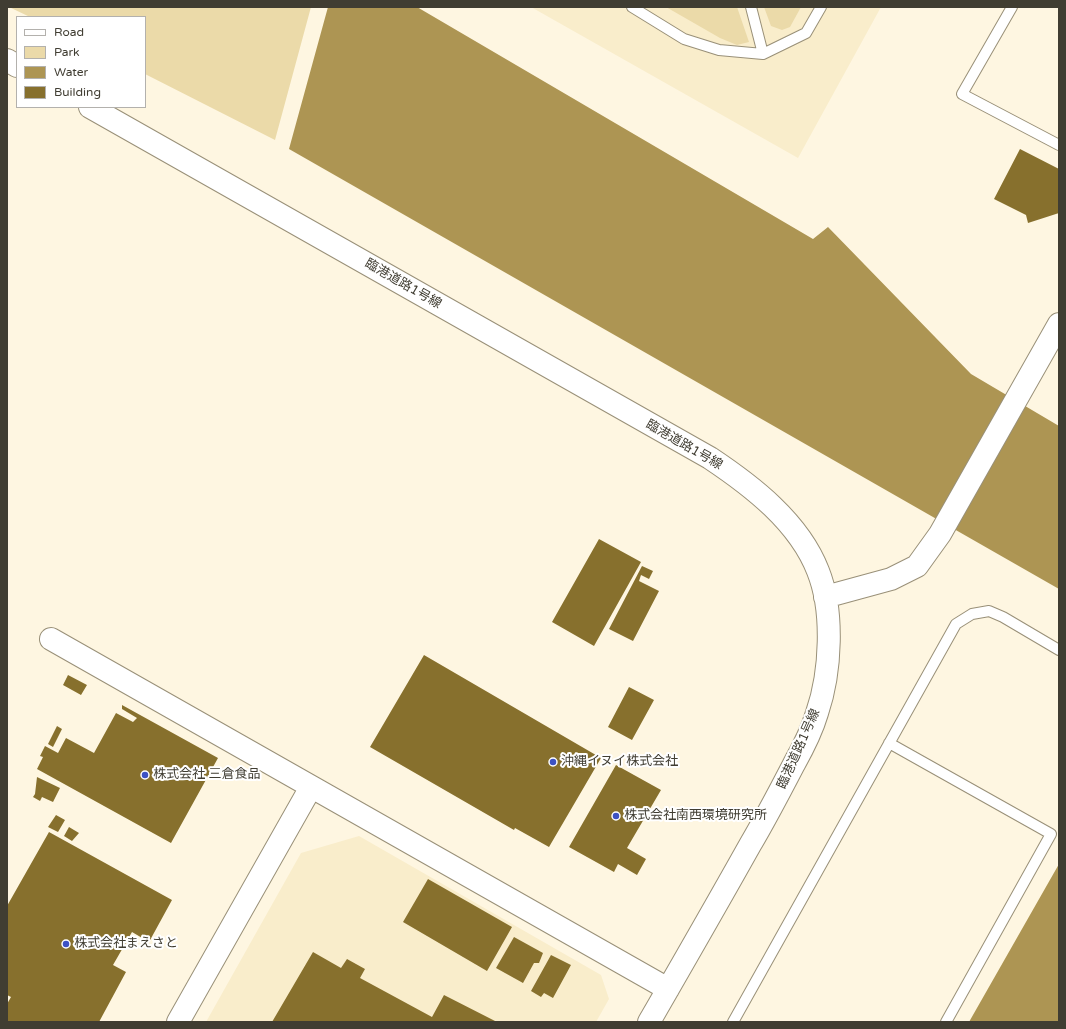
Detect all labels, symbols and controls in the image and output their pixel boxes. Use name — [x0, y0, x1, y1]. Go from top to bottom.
legend — [16, 16, 146, 108]
text: Road — [54, 25, 84, 39]
text: Park — [54, 45, 80, 59]
text: Water — [54, 65, 88, 79]
text: Building — [54, 85, 101, 99]
street label: 臨港道路1号線 — [362, 256, 444, 312]
street label: 臨港道路1号線 — [643, 417, 725, 473]
street label: 臨港道路1号線 — [774, 706, 824, 792]
place label: 沖縄イヌイ株式会社 — [561, 754, 678, 770]
marker: 沖縄イヌイ株式会社 — [548, 757, 558, 767]
place label: 株式会社 三倉食品 — [153, 767, 260, 783]
marker: 株式会社 三倉食品 — [140, 770, 150, 780]
place label: 株式会社南西環境研究所 — [624, 808, 767, 824]
marker: 株式会社南西環境研究所 — [611, 811, 621, 821]
place label: 株式会社まえさと — [74, 936, 178, 952]
marker: 株式会社まえさと — [61, 939, 71, 949]

